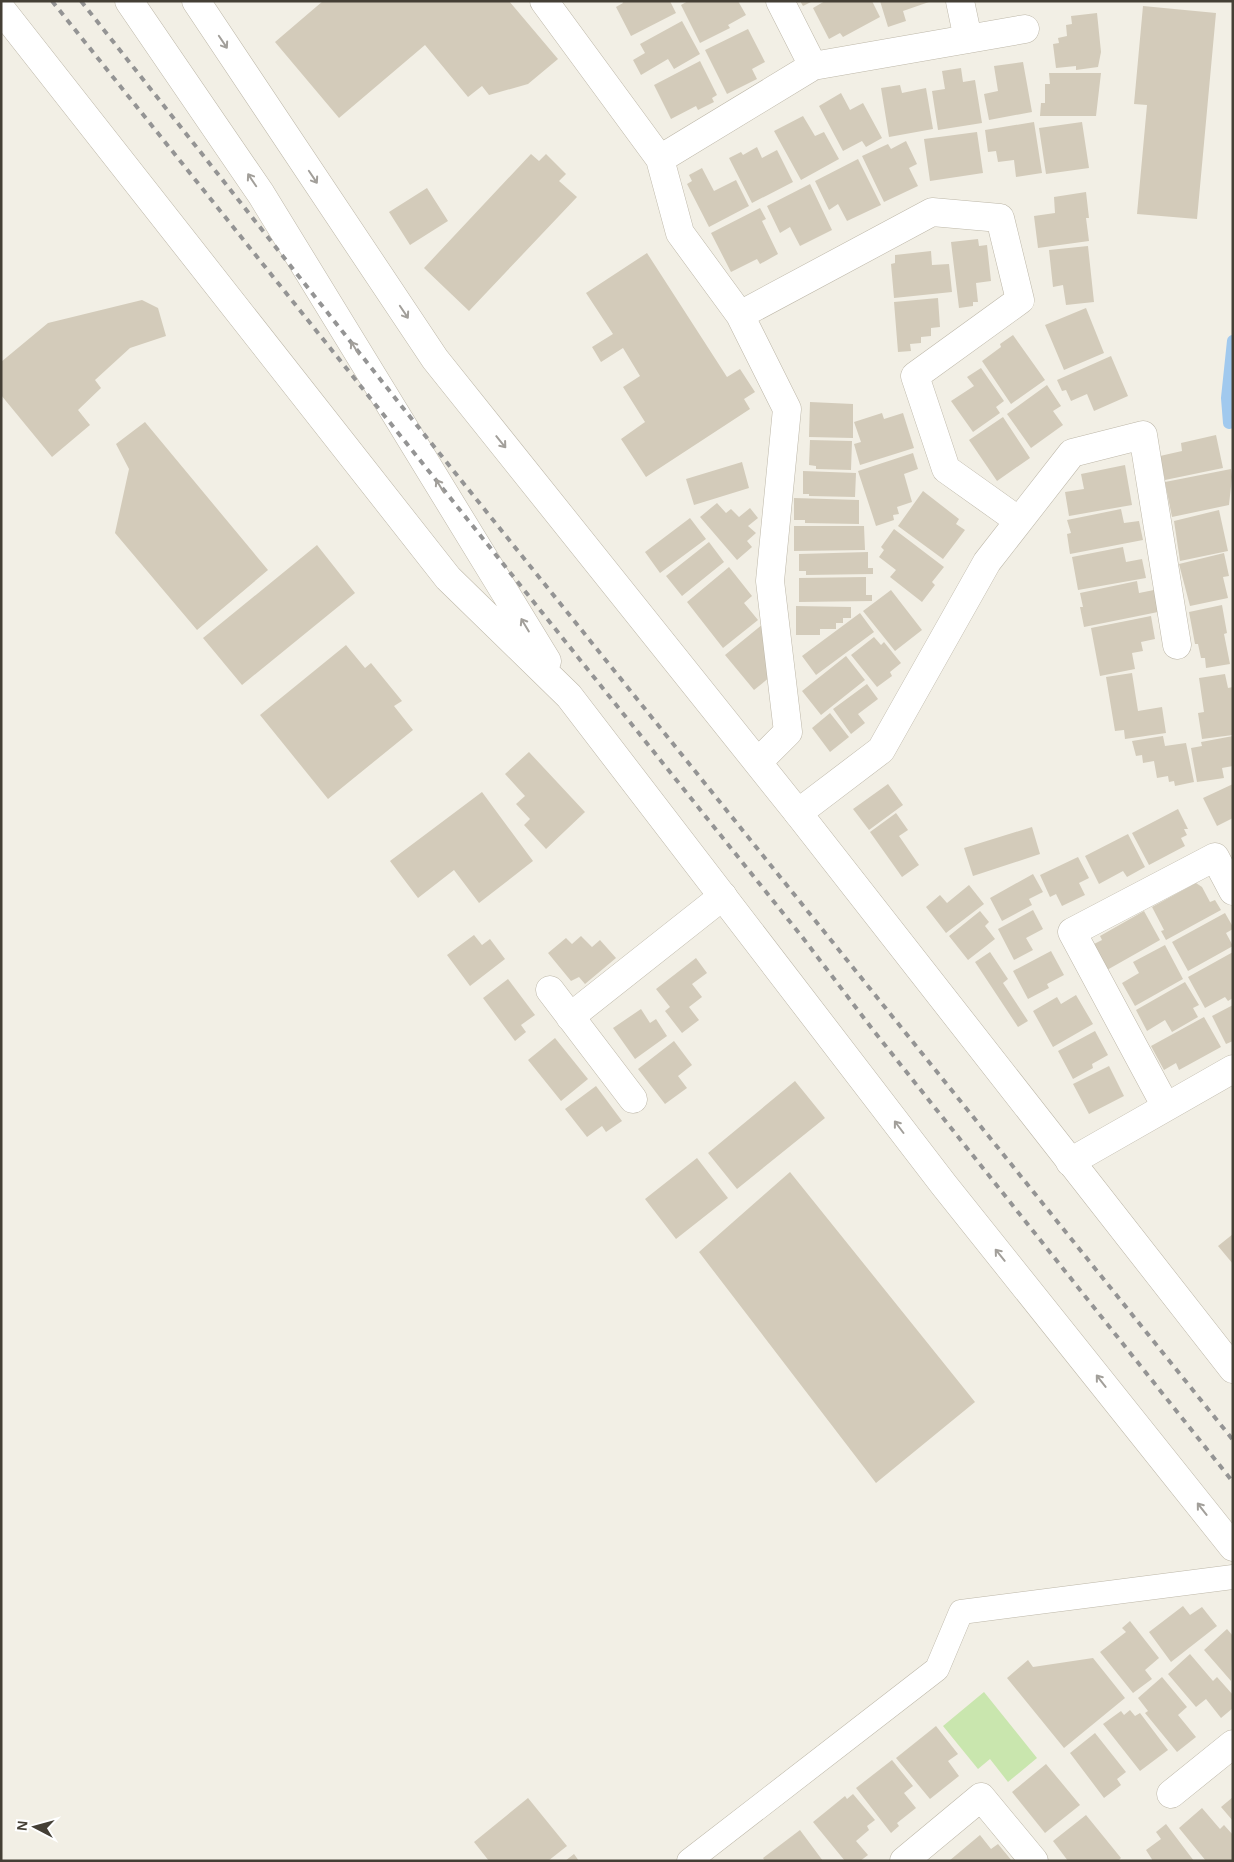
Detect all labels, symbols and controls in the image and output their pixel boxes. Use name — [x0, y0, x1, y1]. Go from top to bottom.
one-way arrow — [218, 34, 228, 48]
one-way arrow — [308, 170, 318, 184]
one-way arrow — [247, 173, 257, 187]
one-way arrow — [399, 305, 409, 319]
one-way arrow — [350, 341, 360, 355]
one-way arrow — [496, 435, 507, 448]
one-way arrow — [435, 480, 445, 494]
one-way arrow — [519, 618, 530, 632]
one-way arrow — [894, 1121, 905, 1134]
one-way arrow — [994, 1248, 1005, 1261]
one-way arrow — [1096, 1375, 1107, 1388]
one-way arrow — [1197, 1503, 1208, 1516]
north arrow — [10, 1802, 60, 1852]
text: N — [14, 1820, 31, 1832]

